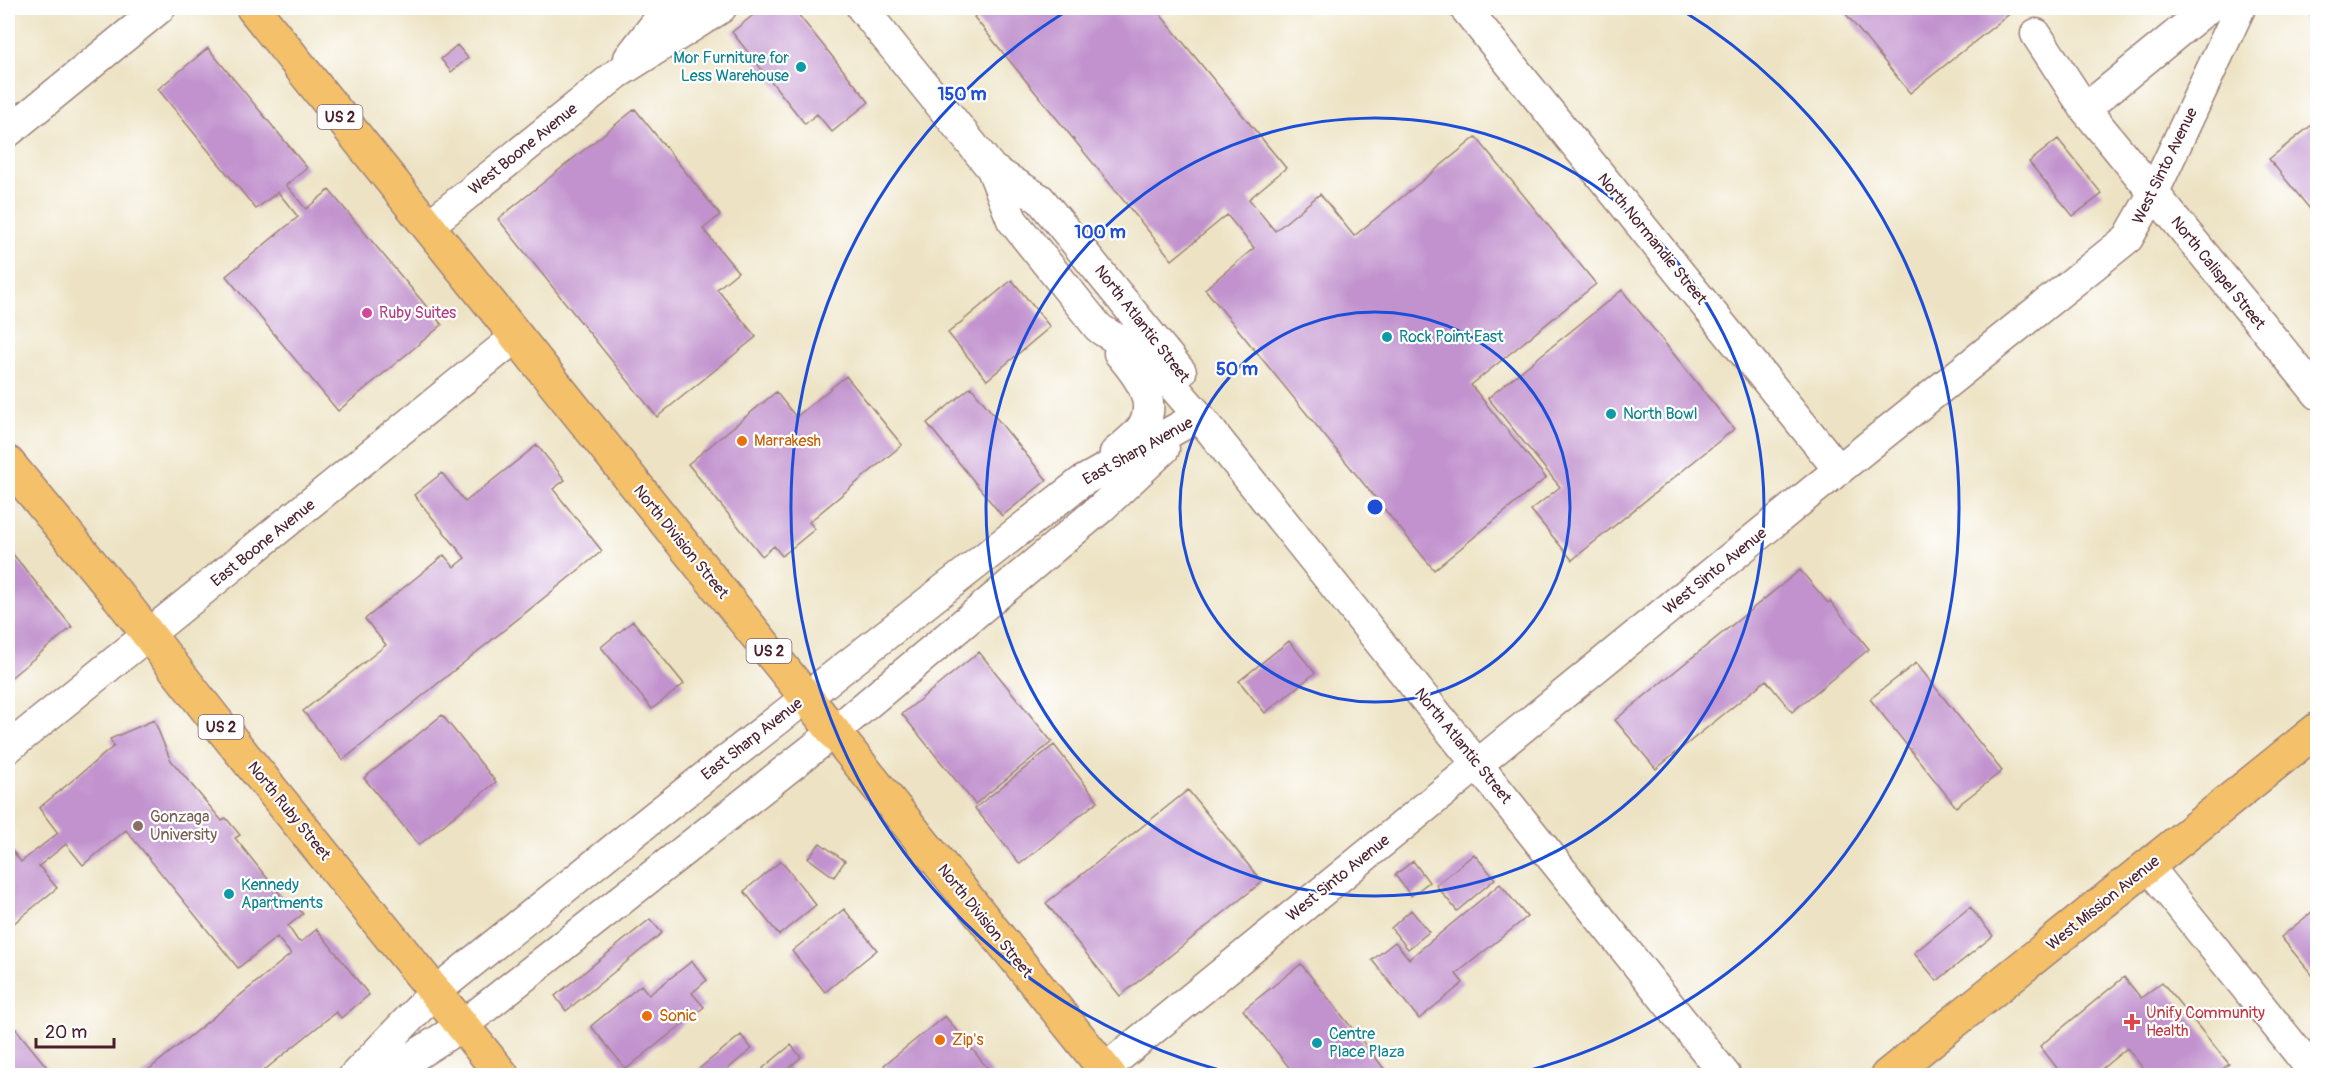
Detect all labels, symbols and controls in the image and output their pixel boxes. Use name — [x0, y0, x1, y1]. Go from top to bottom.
place label: Mor Furniture for Less Warehouse — [673, 48, 789, 86]
marker: Mor Furniture for Less Warehouse — [794, 60, 808, 74]
text: 150 m — [938, 83, 987, 106]
street label: West Boone Avenue — [465, 99, 582, 199]
street label: West Sinto Avenue — [2128, 104, 2202, 228]
road number: US 2 — [318, 105, 362, 129]
street label: North Normandie Street — [1593, 169, 1712, 309]
street label: North Calispel Street — [2166, 212, 2270, 334]
text: 100 m — [1074, 221, 1126, 244]
street label: North Atlantic Street — [1090, 261, 1194, 387]
place label: Ruby Suites — [379, 303, 456, 323]
marker: Ruby Suites — [360, 306, 374, 320]
place label: Rock Point East — [1399, 327, 1504, 347]
marker: Rock Point East — [1380, 330, 1394, 344]
text: 50 m — [1216, 358, 1258, 381]
place label: North Bowl — [1623, 404, 1698, 424]
marker: North Bowl — [1604, 407, 1618, 421]
street label: East Sharp Avenue — [1079, 412, 1197, 490]
place label: Marrakesh — [754, 431, 821, 451]
marker: Marrakesh — [735, 434, 749, 448]
street label: North Division Street — [629, 481, 733, 603]
street label: East Boone Avenue — [207, 495, 319, 591]
centre of rings — [1365, 497, 1385, 517]
street label: West Sinto Avenue — [1659, 523, 1771, 619]
road number: US 2 — [746, 639, 792, 663]
street label: North Atlantic Street — [1410, 684, 1516, 808]
street label: East Sharp Avenue — [697, 693, 807, 785]
road number: US 2 — [198, 715, 244, 739]
street label: North Ruby Street — [243, 758, 335, 865]
place label: Gonzaga University — [150, 807, 217, 845]
marker: Gonzaga University — [131, 819, 145, 833]
street label: West Sinto Avenue — [1282, 830, 1394, 926]
street label: West Mission Avenue — [2042, 851, 2164, 955]
street label: North Division Street — [933, 860, 1037, 982]
place label: Kennedy Apartments — [241, 875, 323, 913]
marker: Kennedy Apartments — [222, 887, 236, 901]
place label: Unify Community Health — [2146, 1003, 2265, 1041]
place label: Sonic — [659, 1006, 697, 1026]
marker: Sonic — [640, 1009, 654, 1023]
scale bar — [36, 1011, 114, 1049]
marker: Unify Community Health — [2123, 1013, 2141, 1031]
text: 20 m — [45, 1021, 87, 1044]
place label: Centre Place Plaza — [1329, 1024, 1404, 1062]
place label: Zip's — [952, 1030, 984, 1050]
marker: Zip's — [933, 1033, 947, 1047]
marker: Centre Place Plaza — [1310, 1036, 1324, 1050]

